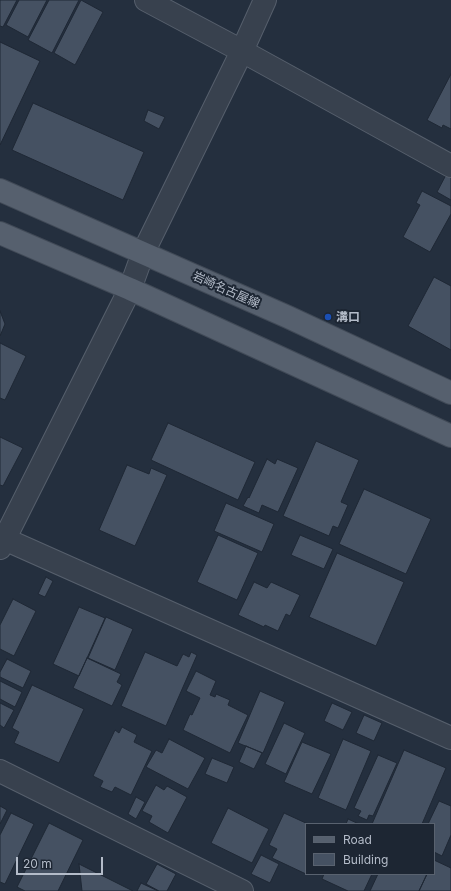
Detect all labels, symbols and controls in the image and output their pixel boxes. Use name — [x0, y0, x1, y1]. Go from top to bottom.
street label: 岩崎名古屋線 — [190, 269, 262, 311]
place label: 溝口 — [336, 310, 360, 324]
marker: 溝口 — [323, 312, 333, 322]
legend — [305, 823, 435, 875]
text: Road — [343, 832, 372, 847]
scale bar — [18, 849, 105, 875]
text: Building — [343, 852, 388, 867]
text: 20 m — [23, 856, 52, 871]

